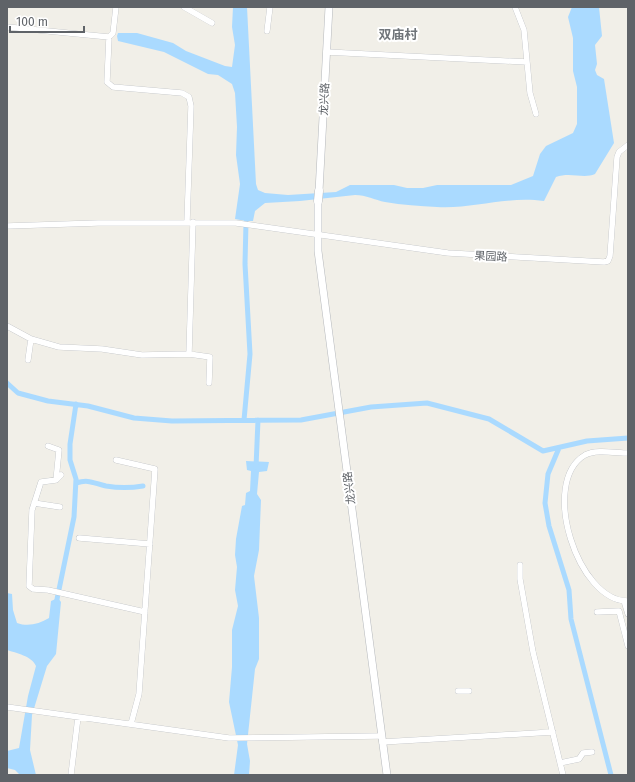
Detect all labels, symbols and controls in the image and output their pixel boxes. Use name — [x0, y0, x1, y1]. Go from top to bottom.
scale bar — [10, 8, 84, 34]
text: 100 m — [16, 15, 48, 29]
district label: 双庙村 — [378, 27, 418, 42]
street label: 龙兴路 — [317, 82, 332, 116]
street label: 果园路 — [474, 249, 508, 264]
street label: 龙兴路 — [341, 471, 358, 505]

